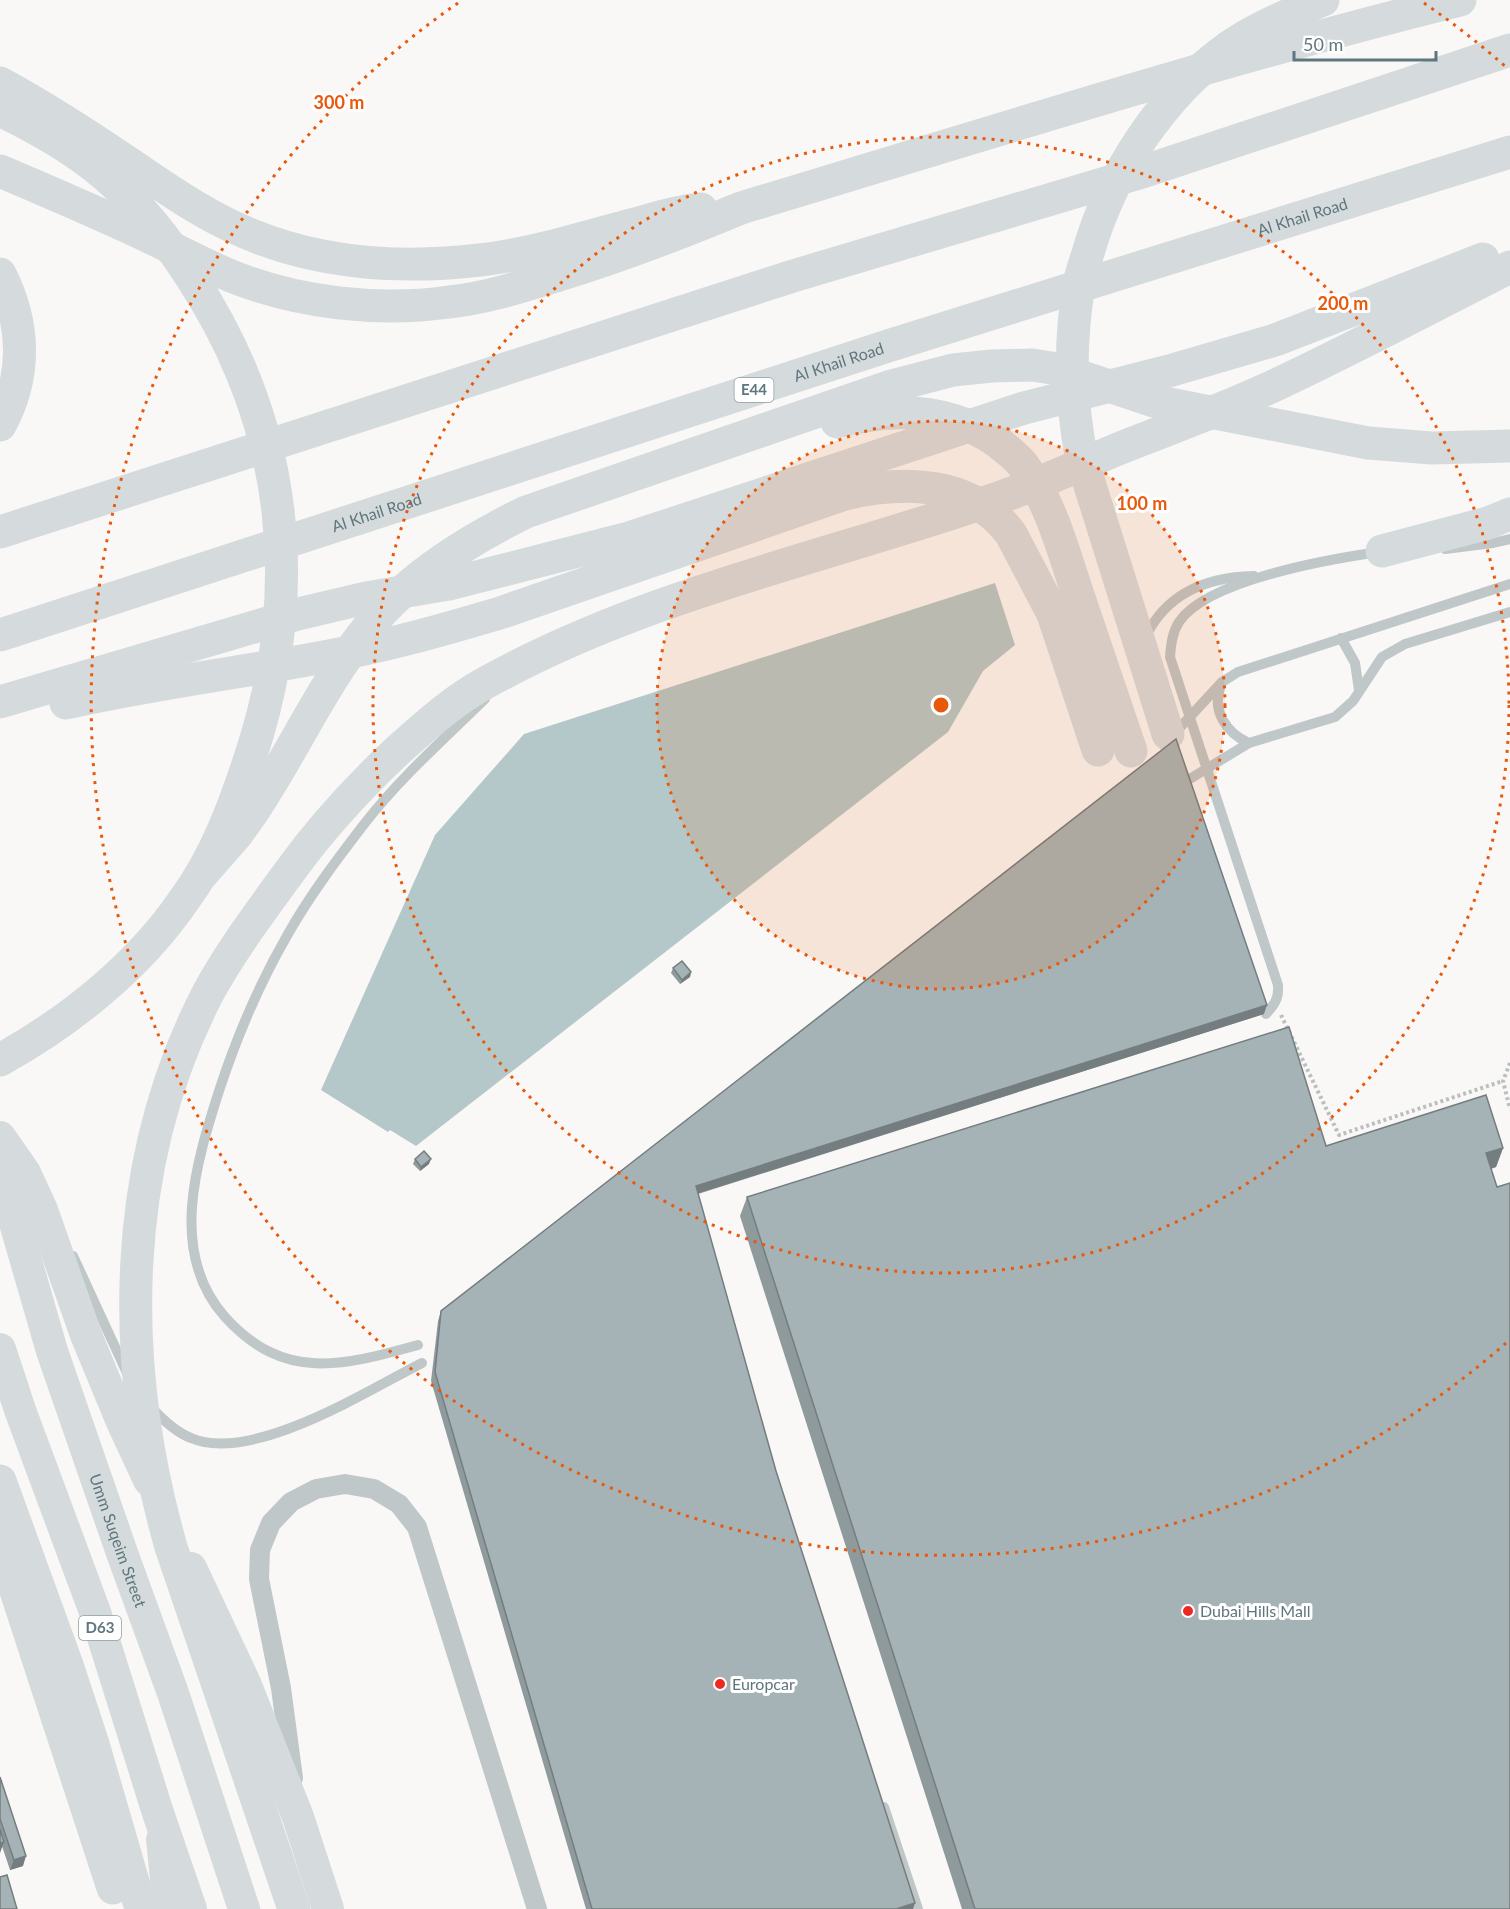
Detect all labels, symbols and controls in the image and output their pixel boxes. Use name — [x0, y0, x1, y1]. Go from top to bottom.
scale bar — [1294, 24, 1436, 62]
text: 50 m — [1303, 33, 1343, 55]
text: 300 m — [314, 91, 364, 113]
street label: Al Khail Road — [1255, 193, 1350, 239]
text: 200 m — [1318, 292, 1368, 314]
street label: Al Khail Road — [791, 338, 886, 385]
road number: E44 — [734, 378, 774, 402]
street label: Al Khail Road — [329, 488, 424, 535]
text: 100 m — [1117, 492, 1167, 514]
centre of rings — [931, 695, 951, 715]
street label: Umm Suqeim Street — [86, 1471, 151, 1610]
place label: Dubai Hills Mall — [1200, 1601, 1310, 1620]
marker: Dubai Hills Mall — [1181, 1604, 1195, 1618]
road number: D63 — [79, 1616, 121, 1640]
place label: Europcar — [732, 1674, 795, 1693]
marker: Europcar — [713, 1677, 727, 1691]

